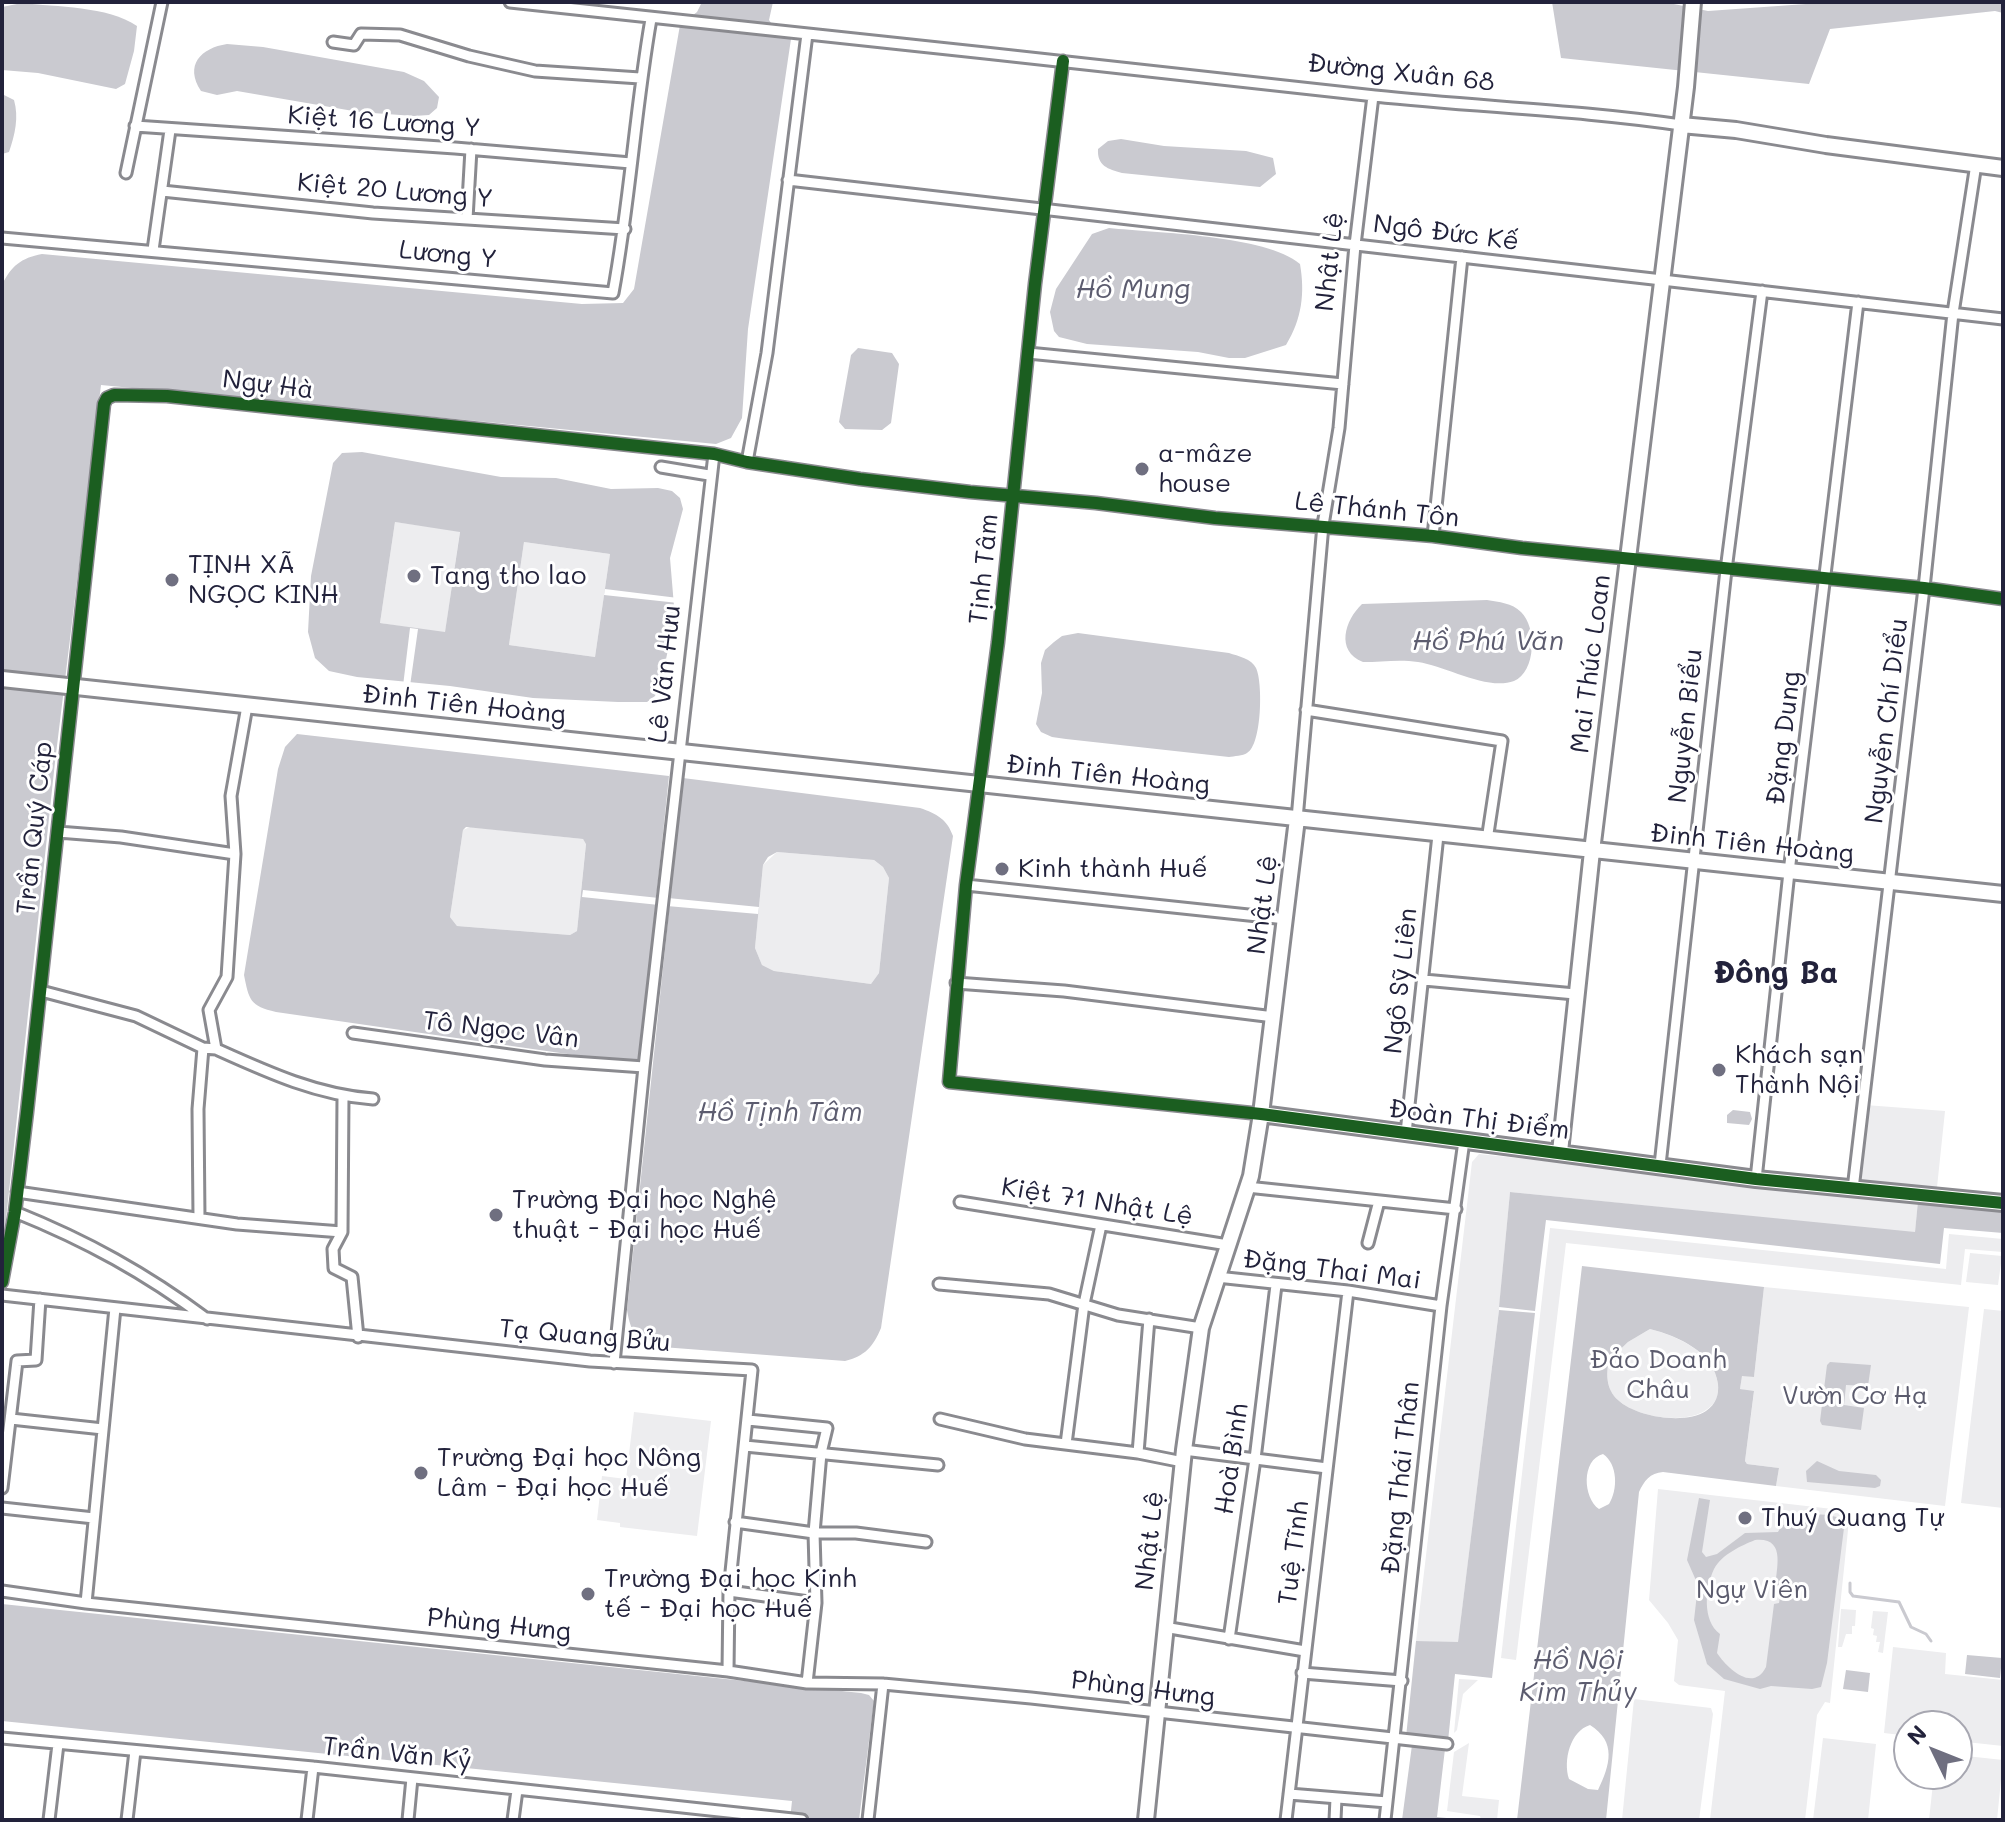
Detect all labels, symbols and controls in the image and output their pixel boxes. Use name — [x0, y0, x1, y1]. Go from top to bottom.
street label: Đường Xuân 68 — [1306, 48, 1496, 98]
street label: Kiệt 16 Lương Y — [286, 100, 482, 144]
street label: Kiệt 20 Lương Y — [296, 167, 494, 215]
street label: Ngô Đức Kế — [1371, 209, 1521, 257]
street label: Nhật Lệ — [1309, 211, 1351, 313]
street label: Lương Y — [398, 234, 498, 276]
water label: Hồ Mung — [1076, 272, 1190, 306]
street label: Ngự Hà — [221, 364, 315, 406]
place label: a-mâze house — [1158, 438, 1253, 500]
marker: a-mâze house — [1133, 460, 1151, 478]
street label: Lê Thánh Tôn — [1293, 486, 1461, 534]
street label: Tịnh Tâm — [963, 512, 1005, 626]
place label: TỊNH XÃ NGỌC KINH — [188, 549, 339, 610]
place label: Tang tho lao — [430, 560, 586, 592]
marker: Tang tho lao — [405, 567, 423, 585]
marker: TỊNH XÃ NGỌC KINH — [163, 571, 181, 589]
street label: Mai Thúc Loan — [1565, 573, 1617, 755]
street label: Lê Văn Hưu — [642, 603, 688, 745]
street label: Nguyễn Chí Diểu — [1859, 617, 1915, 825]
water label: Hồ Phú Văn — [1412, 624, 1564, 658]
street label: Nguyễn Biểu — [1662, 647, 1710, 805]
street label: Đặng Dung — [1760, 669, 1808, 807]
street label: Đinh Tiên Hoàng — [360, 679, 568, 731]
street label: Trần Quý Cáp — [10, 740, 60, 916]
street label: Đinh Tiên Hoàng — [1004, 749, 1212, 801]
street label: Đinh Tiên Hoàng — [1648, 818, 1856, 870]
place label: Kinh thành Huế — [1018, 853, 1208, 885]
street label: Nhật Lệ — [1241, 854, 1285, 956]
marker: Kinh thành Huế — [993, 860, 1011, 878]
street label: Ngô Sỹ Liên — [1378, 906, 1424, 1056]
district label: Đông Ba — [1714, 956, 1838, 992]
street label: Tô Ngọc Vân — [421, 1005, 581, 1055]
place label: Khách sạn Thành Nội — [1735, 1039, 1863, 1100]
marker: Khách sạn Thành Nội — [1710, 1061, 1728, 1079]
street label: Đoàn Thị Điểm — [1387, 1093, 1571, 1147]
water label: Hồ Tịnh Tâm — [697, 1095, 863, 1129]
street label: Kiệt 71 Nhật Lệ — [999, 1171, 1195, 1233]
place label: Trường Đại học Nghệ thuật - Đại học Huế — [512, 1184, 777, 1246]
marker: Trường Đại học Nghệ thuật - Đại học Huế — [487, 1206, 505, 1224]
street label: Đặng Thai Mai — [1241, 1244, 1423, 1296]
street label: Tạ Quang Bửu — [498, 1313, 672, 1359]
park label: Đảo Doanh Châu — [1589, 1344, 1727, 1406]
street label: Đặng Thái Thân — [1375, 1380, 1427, 1576]
park label: Vườn Cơ Hạ — [1782, 1380, 1928, 1412]
street label: Hoà Bình — [1209, 1401, 1255, 1517]
place label: Trường Đại học Nông Lâm - Đại học Huế — [437, 1442, 701, 1504]
marker: Trường Đại học Nông Lâm - Đại học Huế — [412, 1464, 430, 1482]
street label: Nhật Lệ — [1129, 1490, 1171, 1592]
street label: Tuệ Tĩnh — [1272, 1499, 1316, 1607]
place label: Thuý Quang Tự — [1761, 1502, 1943, 1534]
marker: Thuý Quang Tự — [1736, 1509, 1754, 1527]
place label: Trường Đại học Kinh tế - Đại học Huế — [604, 1563, 857, 1624]
park label: Ngự Viên — [1696, 1574, 1808, 1606]
marker: Trường Đại học Kinh tế - Đại học Huế — [579, 1585, 597, 1603]
street label: Phùng Hưng — [425, 1602, 573, 1648]
water label: Hồ Nội Kim Thủy — [1519, 1643, 1637, 1709]
street label: Phùng Hưng — [1069, 1665, 1217, 1713]
north arrow — [1893, 1710, 1973, 1790]
text: N — [1900, 1719, 1933, 1751]
street label: Trần Văn Kỷ — [321, 1731, 473, 1777]

